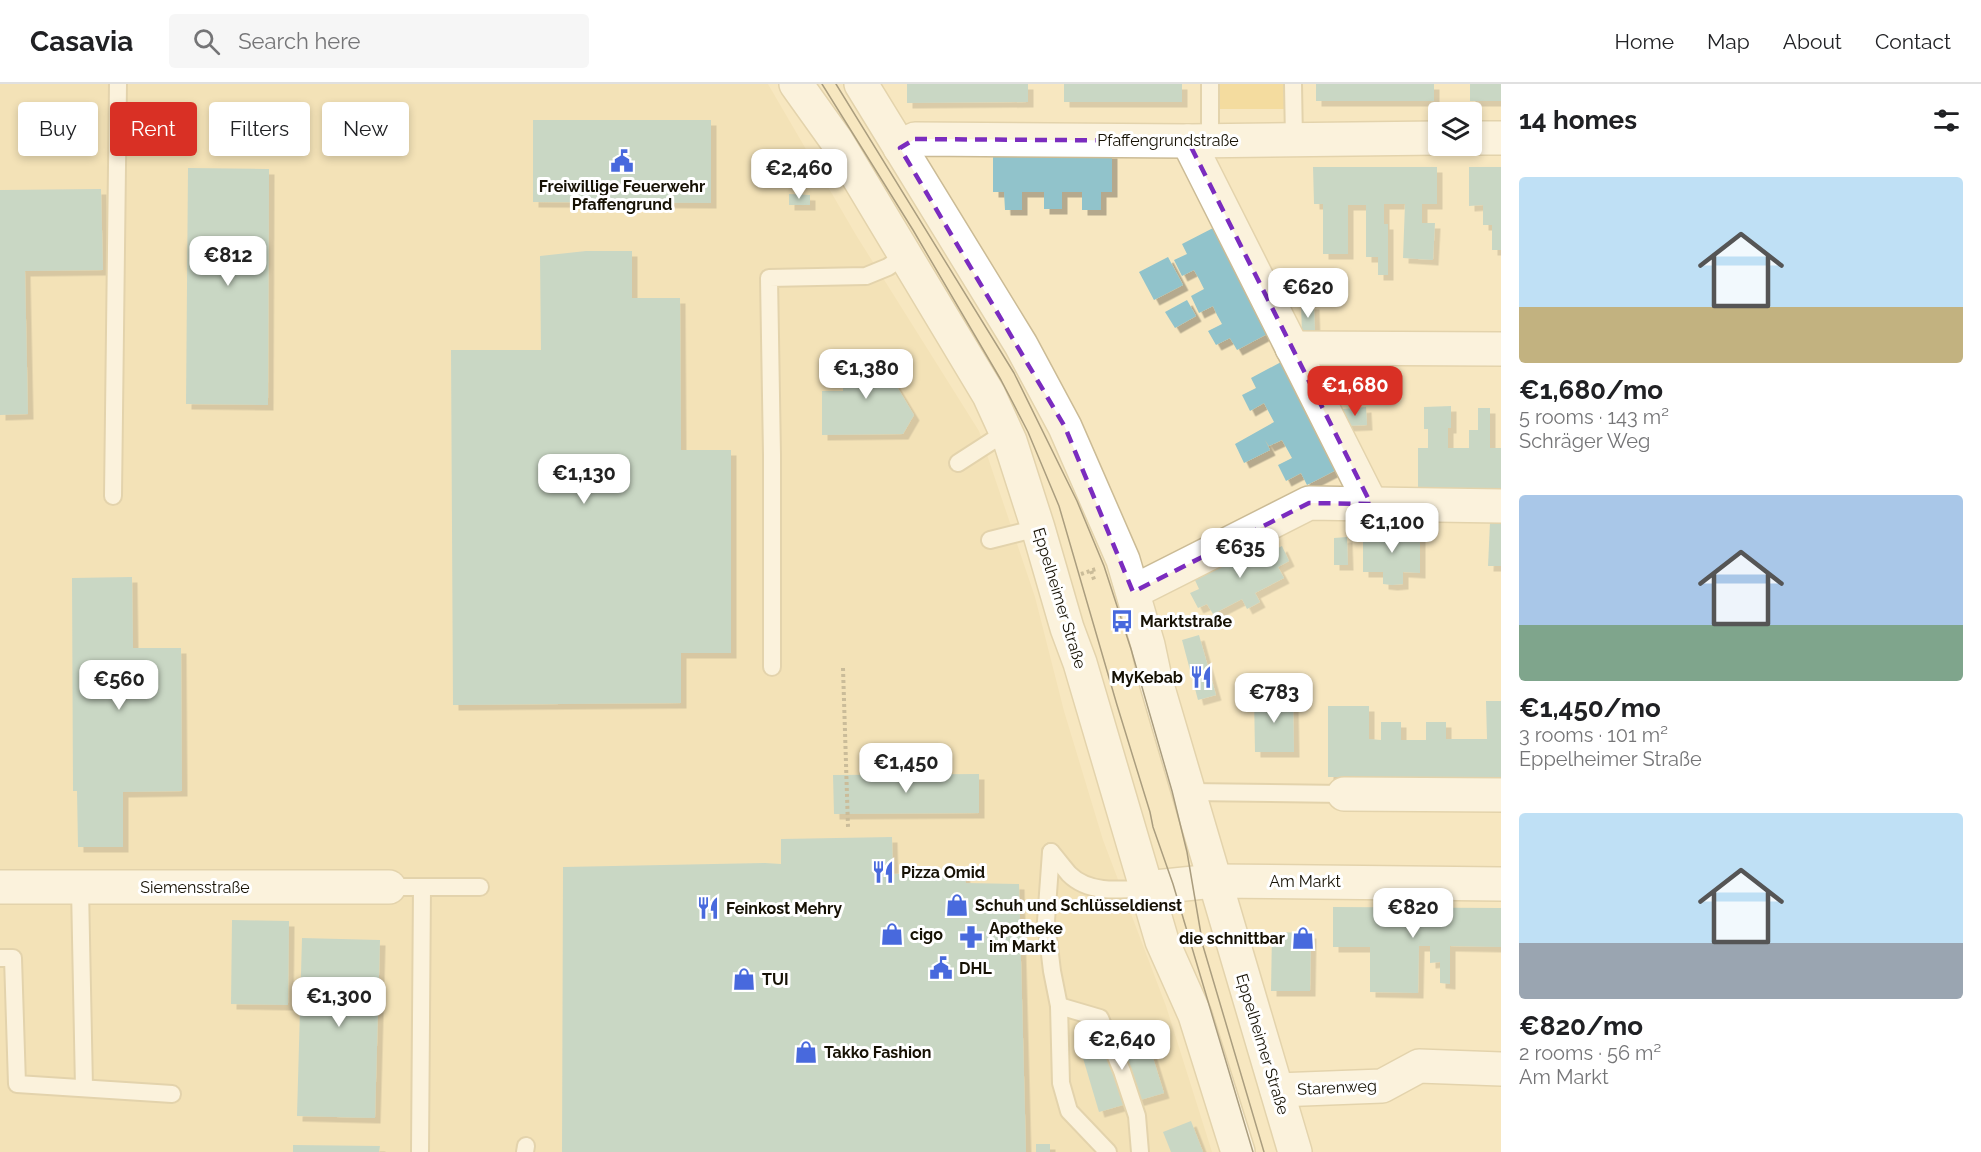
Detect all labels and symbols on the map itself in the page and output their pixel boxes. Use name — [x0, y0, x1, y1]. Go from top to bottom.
street label: Pfaffengrundstraße — [1097, 131, 1239, 150]
public building icon: Freiwillige Feuerwehr Pfaffengrund — [609, 148, 635, 174]
pin: €2,460 — [750, 149, 848, 200]
place label: Freiwillige Feuerwehr Pfaffengrund — [539, 177, 705, 214]
pin: €812 — [192, 236, 264, 287]
pin: €620 — [1272, 268, 1344, 319]
pin: €1,380 — [817, 349, 915, 400]
pin: €1,680 — [1306, 366, 1404, 417]
pin: €1,130 — [535, 454, 633, 505]
pin: €1,100 — [1343, 503, 1441, 554]
street label: Eppelheimer Straße — [1029, 525, 1090, 671]
pin: €635 — [1204, 528, 1276, 579]
bus stop icon: Marktstraße — [1109, 608, 1135, 634]
place label: Marktstraße — [1140, 612, 1232, 631]
pin: €560 — [83, 660, 155, 711]
restaurant icon: MyKebab — [1188, 664, 1214, 690]
place label: MyKebab — [1111, 668, 1183, 687]
pin: €783 — [1238, 673, 1310, 724]
pin: €1,450 — [857, 743, 955, 794]
restaurant icon: Pizza Omid — [870, 859, 896, 885]
place label: Pizza Omid — [901, 863, 985, 882]
street label: Am Markt — [1269, 872, 1342, 891]
street label: Siemensstraße — [140, 878, 250, 897]
pin: €820 — [1377, 888, 1449, 939]
shop icon: Schuh und Schlüsseldienst — [944, 892, 970, 918]
restaurant icon: Feinkost Mehry — [695, 895, 721, 921]
place label: Schuh und Schlüsseldienst — [975, 896, 1182, 915]
place label: Feinkost Mehry — [726, 899, 842, 918]
place label: Apotheke im Markt — [989, 919, 1063, 956]
shop icon: cigo — [879, 921, 905, 947]
pharmacy icon: Apotheke im Markt — [958, 924, 984, 950]
place label: cigo — [910, 925, 943, 944]
shop icon: die schnittbar — [1290, 925, 1316, 951]
place label: die schnittbar — [1179, 929, 1285, 948]
public building icon: DHL — [928, 955, 954, 981]
place label: DHL — [959, 959, 992, 978]
shop icon: TUI — [731, 966, 757, 992]
place label: TUI — [762, 970, 788, 989]
street label: Eppelheimer Straße — [1232, 971, 1293, 1117]
pin: €1,300 — [290, 977, 388, 1028]
pin: €2,640 — [1073, 1020, 1171, 1071]
shop icon: Takko Fashion — [793, 1039, 819, 1065]
place label: Takko Fashion — [824, 1043, 931, 1062]
street label: Starenweg — [1297, 1076, 1377, 1099]

